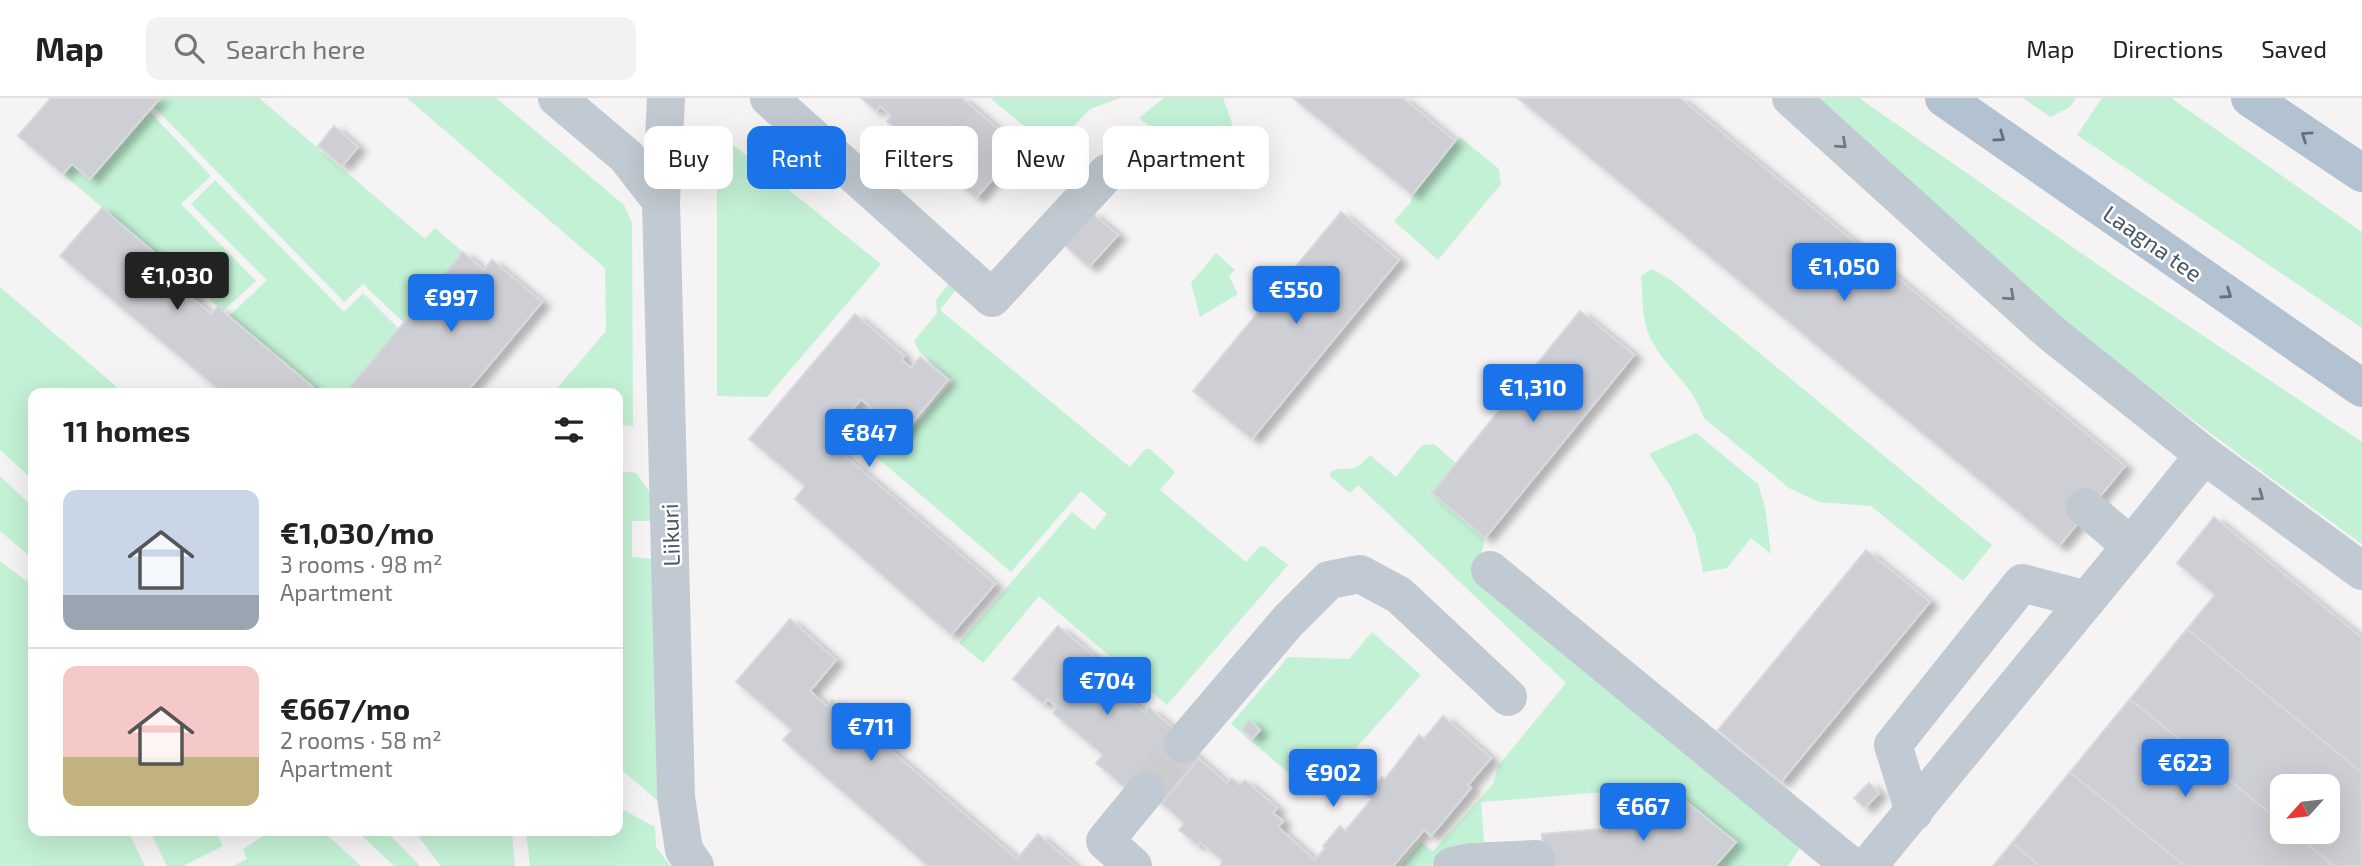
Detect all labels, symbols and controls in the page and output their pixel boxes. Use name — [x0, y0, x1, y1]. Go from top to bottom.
search box — [146, 17, 636, 80]
text: Map — [35, 28, 104, 68]
icon: search — [170, 29, 208, 67]
text: Search here — [226, 33, 365, 64]
text: Map — [2026, 34, 2074, 63]
text: Directions — [2112, 34, 2223, 63]
text: Saved — [2261, 34, 2327, 63]
chip: Buy — [644, 126, 733, 189]
chip: Rent — [747, 126, 846, 189]
chip: Filters — [860, 126, 978, 189]
chip: New — [992, 126, 1089, 189]
chip: Apartment — [1103, 126, 1269, 189]
one-way arrow — [1992, 129, 2005, 141]
one-way arrow — [2301, 132, 2314, 144]
one-way arrow — [1834, 136, 1847, 148]
street label: Laagna tee — [2098, 199, 2208, 287]
pin: €1,050 — [1787, 244, 1901, 303]
pin: €1,030 — [120, 252, 234, 312]
text: €1,050 — [1808, 252, 1880, 280]
text: €1,030 — [141, 261, 213, 289]
pin: €550 — [1255, 266, 1337, 326]
pin: €997 — [410, 274, 492, 334]
text: €550 — [1269, 275, 1323, 303]
text: €997 — [424, 283, 478, 311]
one-way arrow — [2219, 286, 2232, 298]
one-way arrow — [2002, 288, 2015, 301]
pin: €1,310 — [1476, 364, 1590, 424]
text: €1,310 — [1499, 373, 1567, 401]
pin: €847 — [828, 410, 910, 469]
icon: filters — [550, 411, 588, 449]
text: 11 homes — [63, 412, 190, 448]
text: €847 — [841, 418, 897, 446]
one-way arrow — [2251, 488, 2264, 500]
street label: Liikuri — [655, 503, 685, 567]
text: €1,030/mo — [280, 514, 434, 550]
icon: home — [119, 518, 203, 602]
text: 3 rooms · 98 m² — [280, 550, 442, 578]
text: Apartment — [280, 578, 393, 606]
pin: €704 — [1066, 658, 1148, 717]
text: €704 — [1079, 666, 1135, 694]
text: €667/mo — [280, 690, 410, 726]
icon: home — [119, 694, 203, 778]
pin: €711 — [830, 704, 912, 763]
text: €711 — [848, 712, 894, 740]
text: 2 rooms · 58 m² — [280, 726, 442, 754]
pin: €623 — [2144, 740, 2226, 799]
text: €623 — [2158, 748, 2212, 776]
pin: €902 — [1292, 750, 1374, 809]
text: Apartment — [280, 754, 393, 782]
text: €902 — [1305, 758, 1361, 786]
north arrow — [2270, 774, 2340, 844]
map controls — [2270, 774, 2340, 844]
pin: €667 — [1602, 784, 1684, 843]
text: €667 — [1616, 792, 1670, 820]

